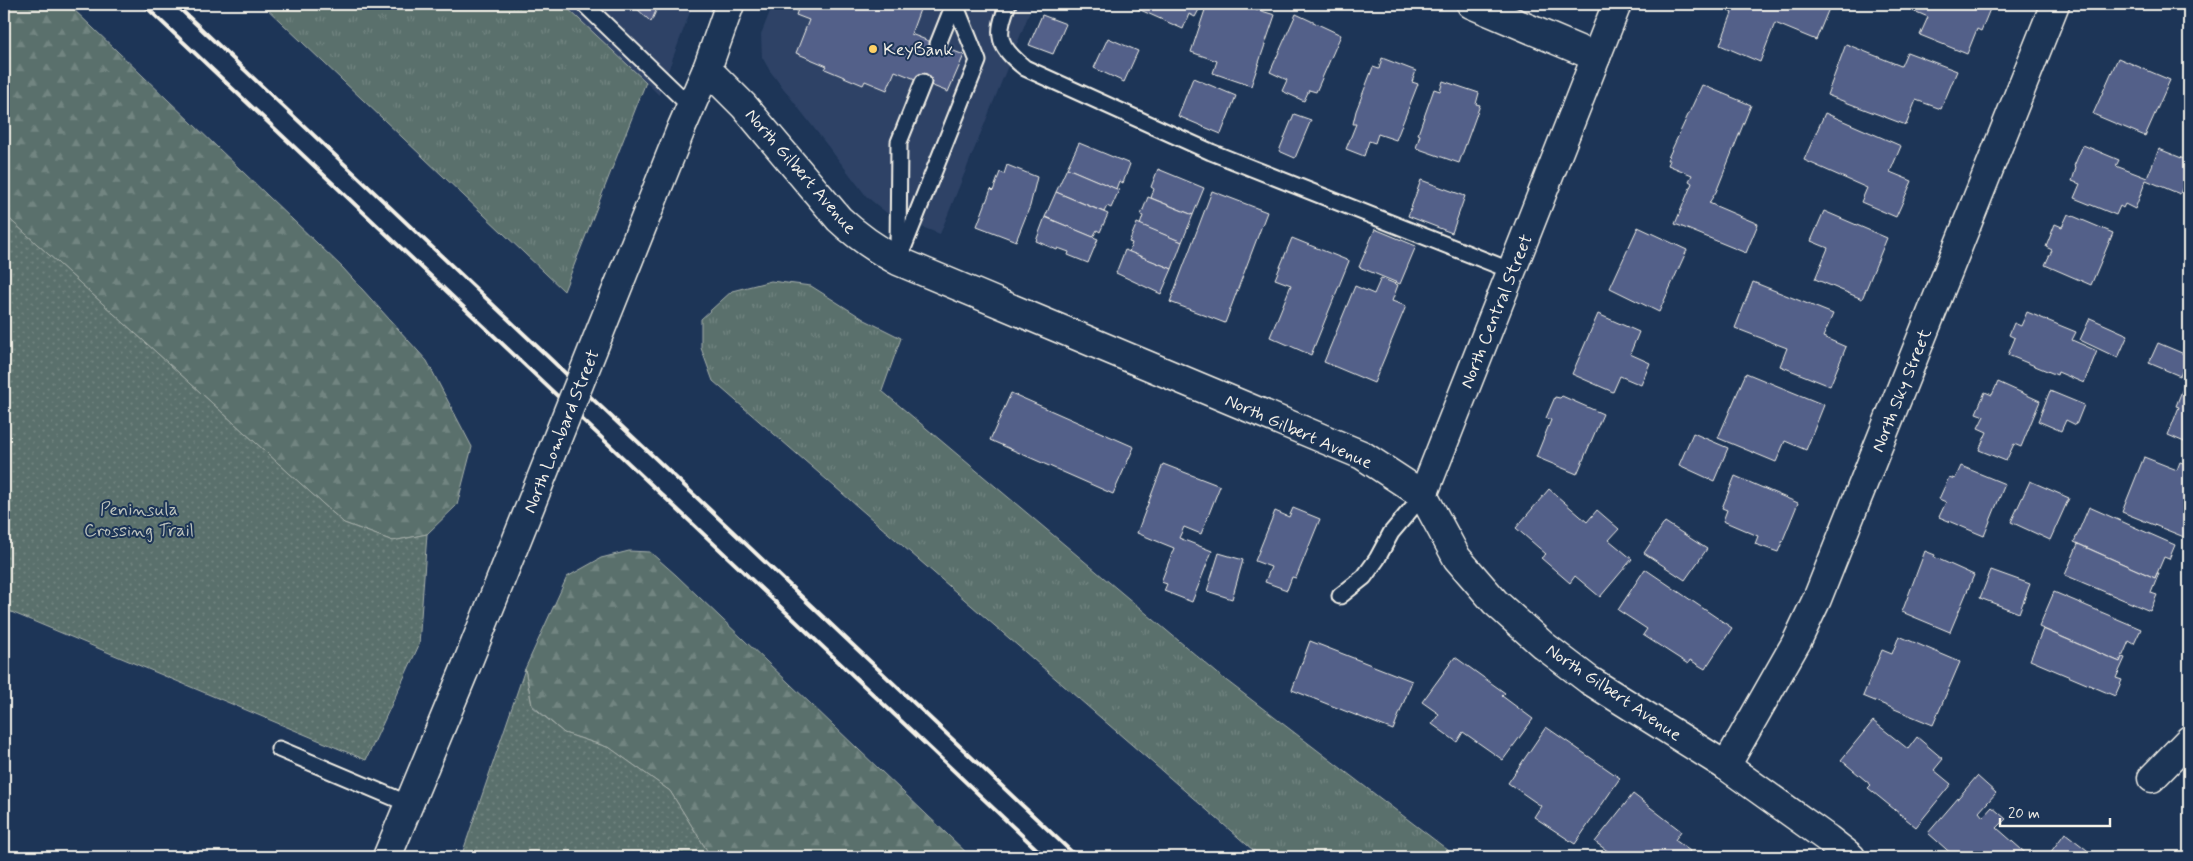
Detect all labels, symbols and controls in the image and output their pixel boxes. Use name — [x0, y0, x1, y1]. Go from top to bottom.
place label: KeyBank — [883, 38, 954, 62]
marker: KeyBank — [867, 43, 879, 55]
street label: North Gilbert Avenue — [739, 104, 861, 240]
street label: North Central Street — [1455, 231, 1539, 392]
street label: North Sky Street — [1866, 325, 1938, 456]
street label: North Lombard Street — [518, 346, 606, 517]
street label: North Gilbert Avenue — [1221, 389, 1376, 475]
park label: Peninsula Crossing Trail — [84, 498, 194, 543]
street label: North Gilbert Avenue — [1541, 638, 1686, 747]
scale bar — [2000, 796, 2110, 828]
text: 20 m — [2008, 804, 2040, 824]

